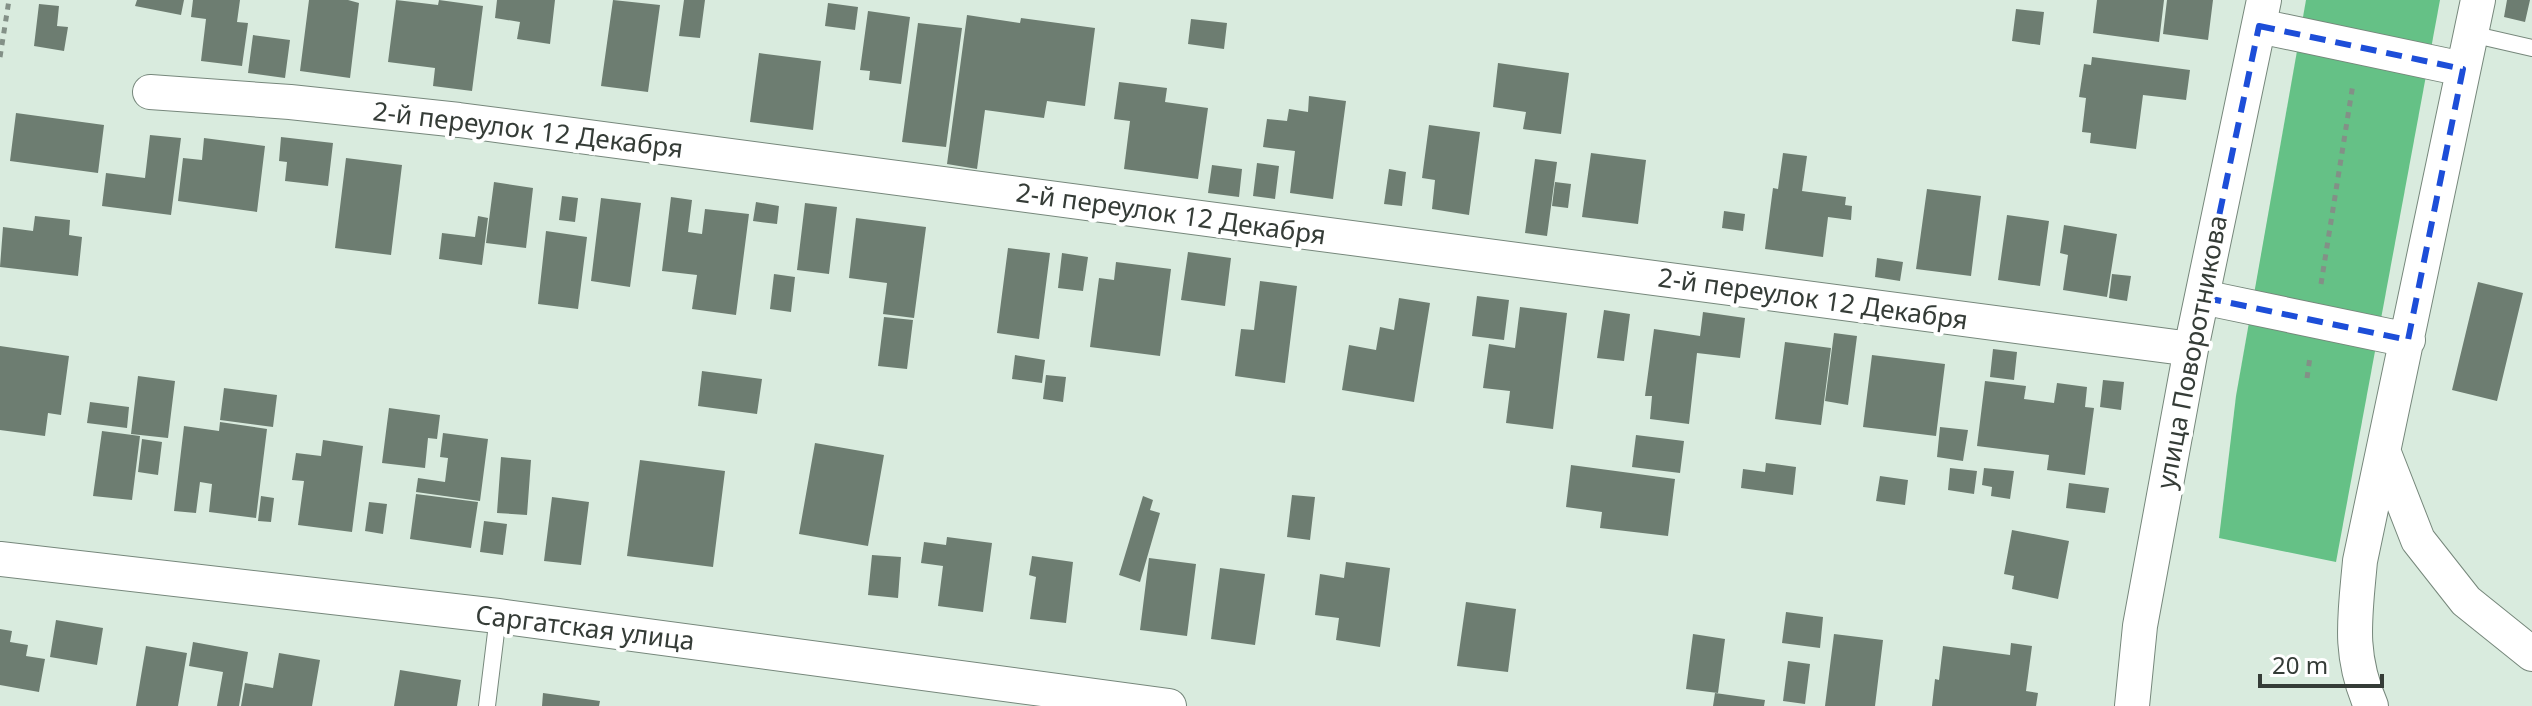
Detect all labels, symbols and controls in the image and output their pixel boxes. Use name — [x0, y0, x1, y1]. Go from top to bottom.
street label: 2-й переулок 12 Декабря — [371, 92, 685, 166]
street label: 2-й переулок 12 Декабря — [1014, 173, 1328, 253]
street label: улица Поворотникова — [2147, 212, 2235, 492]
street label: 2-й переулок 12 Декабря — [1656, 258, 1970, 338]
street label: Саргатская улица — [474, 596, 697, 658]
scale bar — [2260, 638, 2382, 688]
text: 20 m — [2272, 648, 2328, 681]

